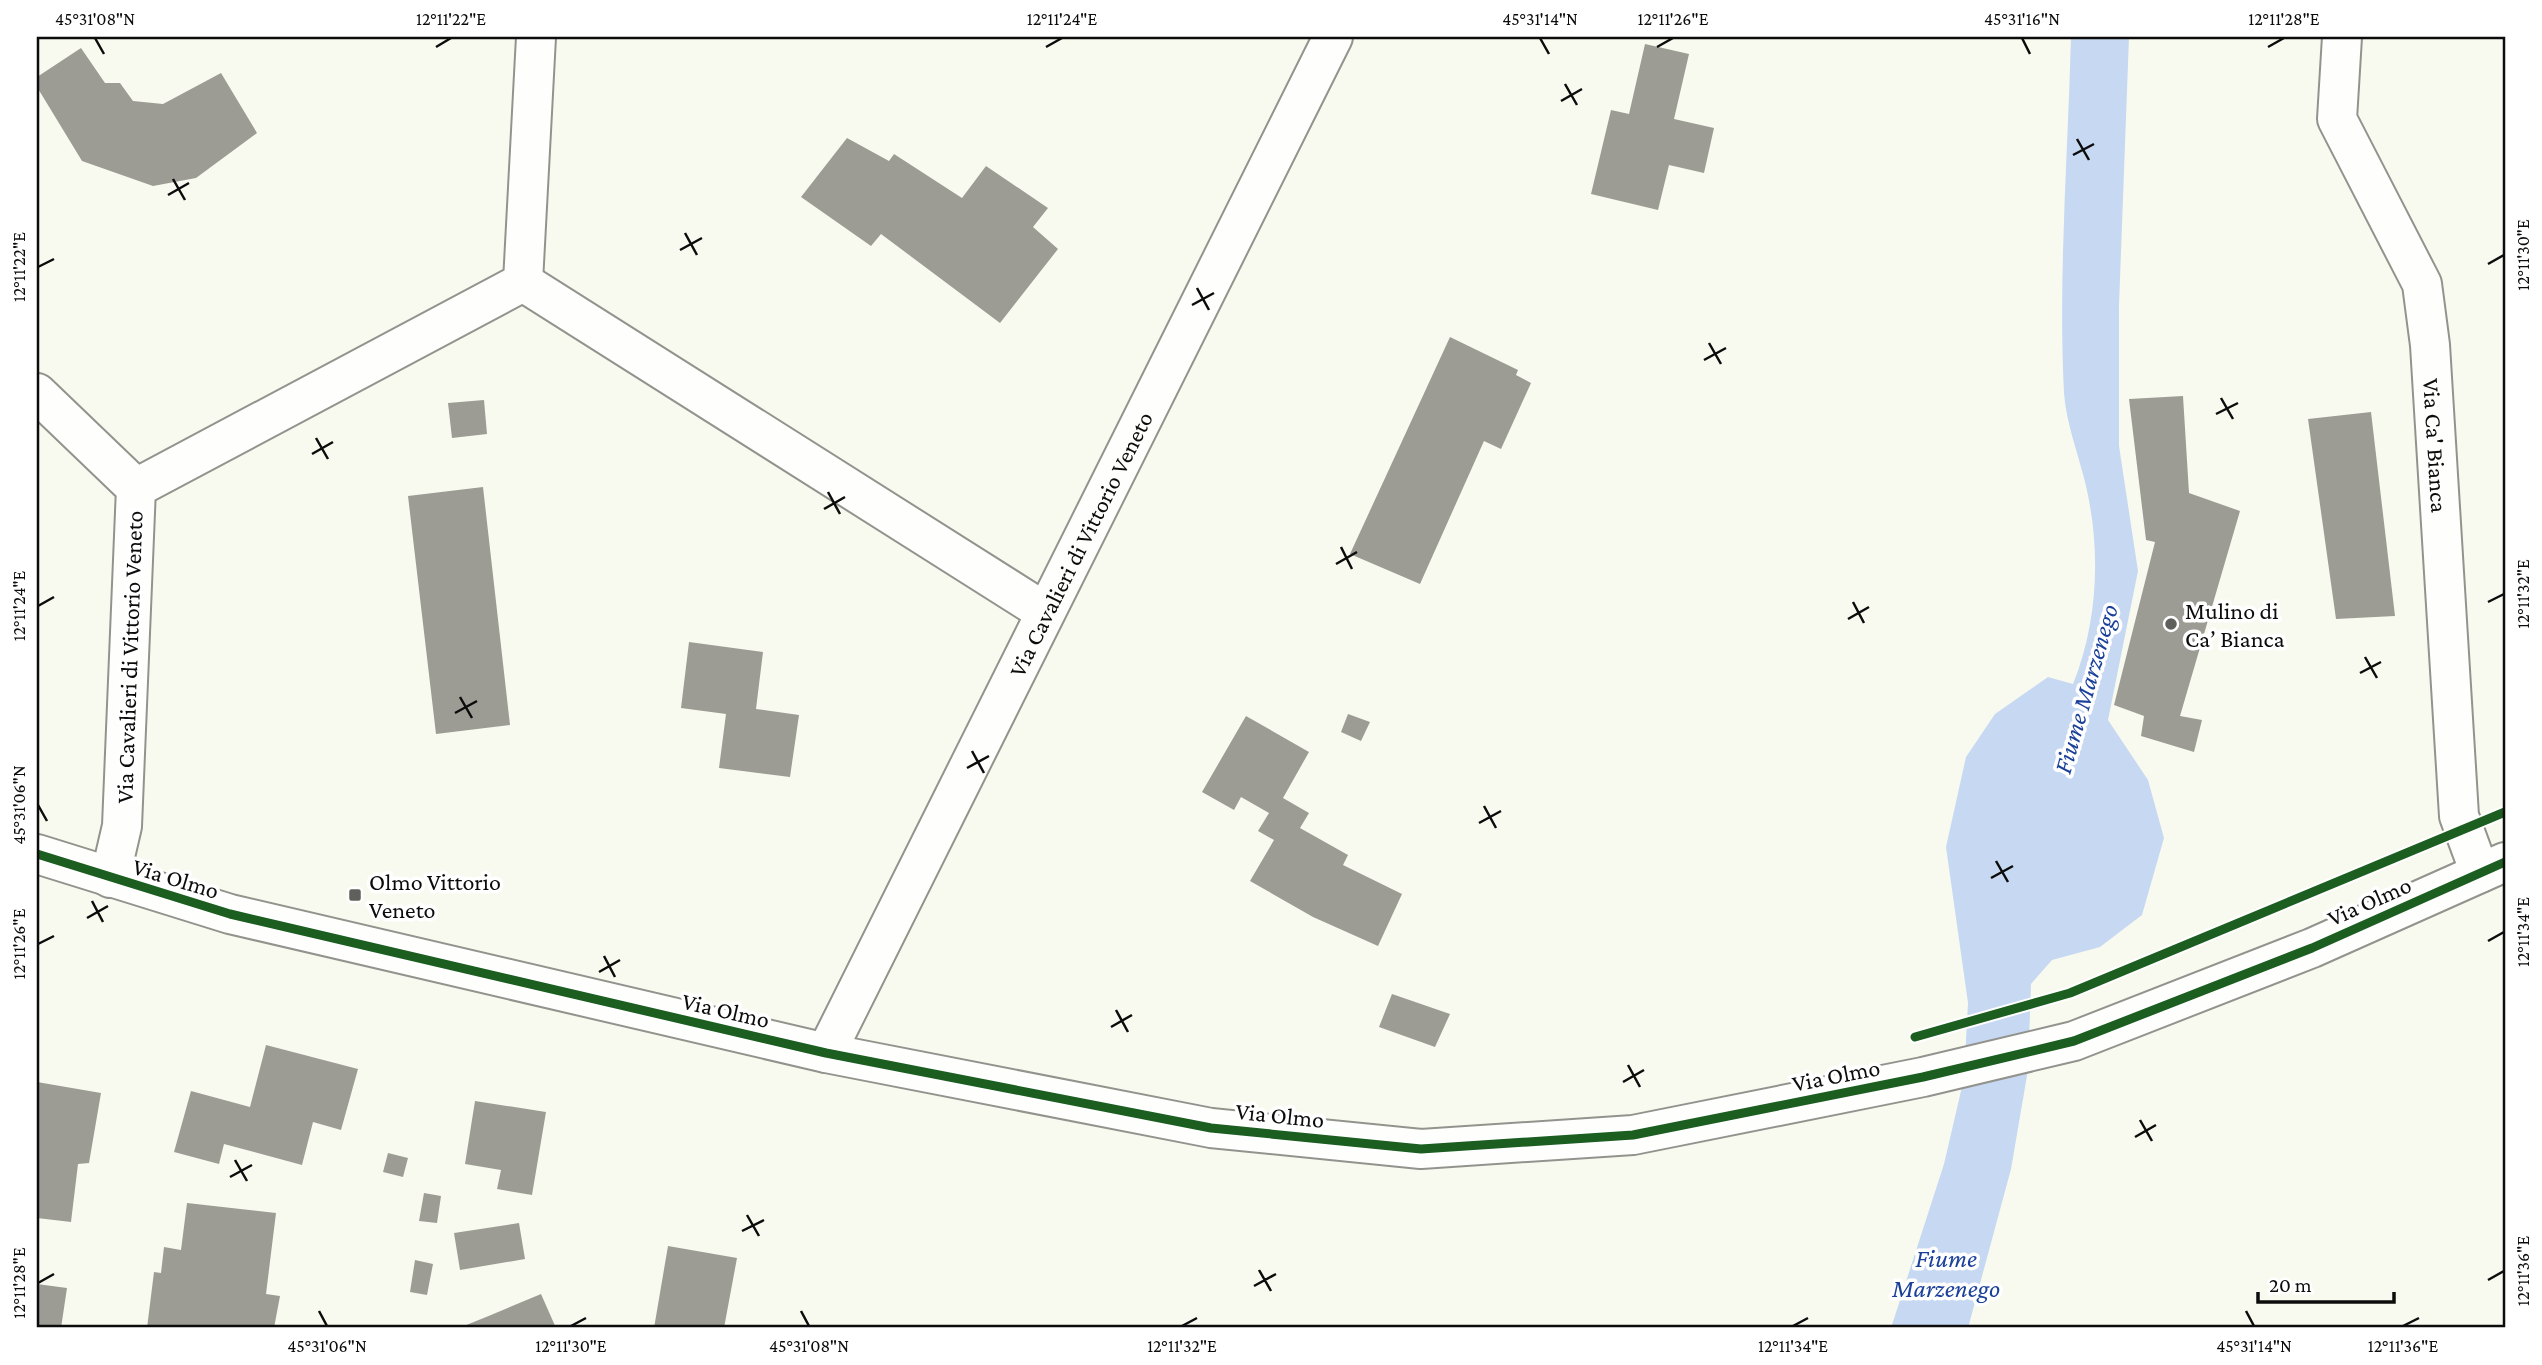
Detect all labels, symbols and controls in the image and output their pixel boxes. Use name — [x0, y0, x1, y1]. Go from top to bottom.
text: 45°31'08"N — [55, 9, 135, 29]
text: 12°11'22"E — [416, 9, 486, 29]
text: 12°11'24"E — [1027, 9, 1097, 29]
text: 45°31'14"N — [1502, 9, 1578, 29]
text: 12°11'26"E — [1638, 9, 1709, 29]
text: 45°31'16"N — [1984, 9, 2060, 29]
text: 12°11'28"E — [2248, 9, 2320, 29]
text: 12°11'30"E — [2513, 219, 2533, 291]
text: 12°11'22"E — [9, 232, 29, 302]
street label: Via Ca' Bianca — [2419, 377, 2454, 514]
street label: Via Cavalieri di Vittorio Veneto — [1003, 407, 1158, 681]
street label: Via Cavalieri di Vittorio Veneto — [110, 510, 148, 804]
text: 12°11'32"E — [2513, 559, 2533, 629]
text: 12°11'24"E — [9, 571, 29, 641]
place label: Mulino di Ca’ Bianca — [2185, 597, 2285, 652]
water label: Fiume Marzenego — [2048, 601, 2124, 777]
marker: Mulino di Ca’ Bianca — [2163, 616, 2179, 632]
text: 45°31'06"N — [9, 765, 29, 845]
street label: Via Olmo — [130, 852, 222, 904]
place label: Olmo Vittorio Veneto — [369, 868, 501, 923]
street label: Via Olmo — [2323, 871, 2415, 931]
marker: Olmo Vittorio Veneto — [347, 887, 363, 903]
text: 12°11'34"E — [2513, 897, 2533, 967]
text: 12°11'26"E — [9, 908, 29, 979]
street label: Via Olmo — [680, 987, 772, 1033]
street label: Via Olmo — [1790, 1053, 1882, 1097]
street label: Via Olmo — [1234, 1097, 1326, 1133]
text: 12°11'36"E — [2513, 1236, 2533, 1306]
water label: Fiume Marzenego — [1891, 1244, 2000, 1303]
text: 12°11'28"E — [9, 1247, 29, 1319]
scale bar — [2258, 1260, 2395, 1304]
text: 20 m — [2269, 1273, 2312, 1297]
text: 45°31'06"N — [287, 1336, 367, 1356]
text: 12°11'30"E — [535, 1336, 607, 1356]
text: 45°31'08"N — [769, 1336, 849, 1356]
text: 12°11'32"E — [1147, 1336, 1217, 1356]
text: 12°11'34"E — [1758, 1336, 1828, 1356]
text: 45°31'14"N — [2216, 1336, 2292, 1356]
text: 12°11'36"E — [2368, 1336, 2438, 1356]

